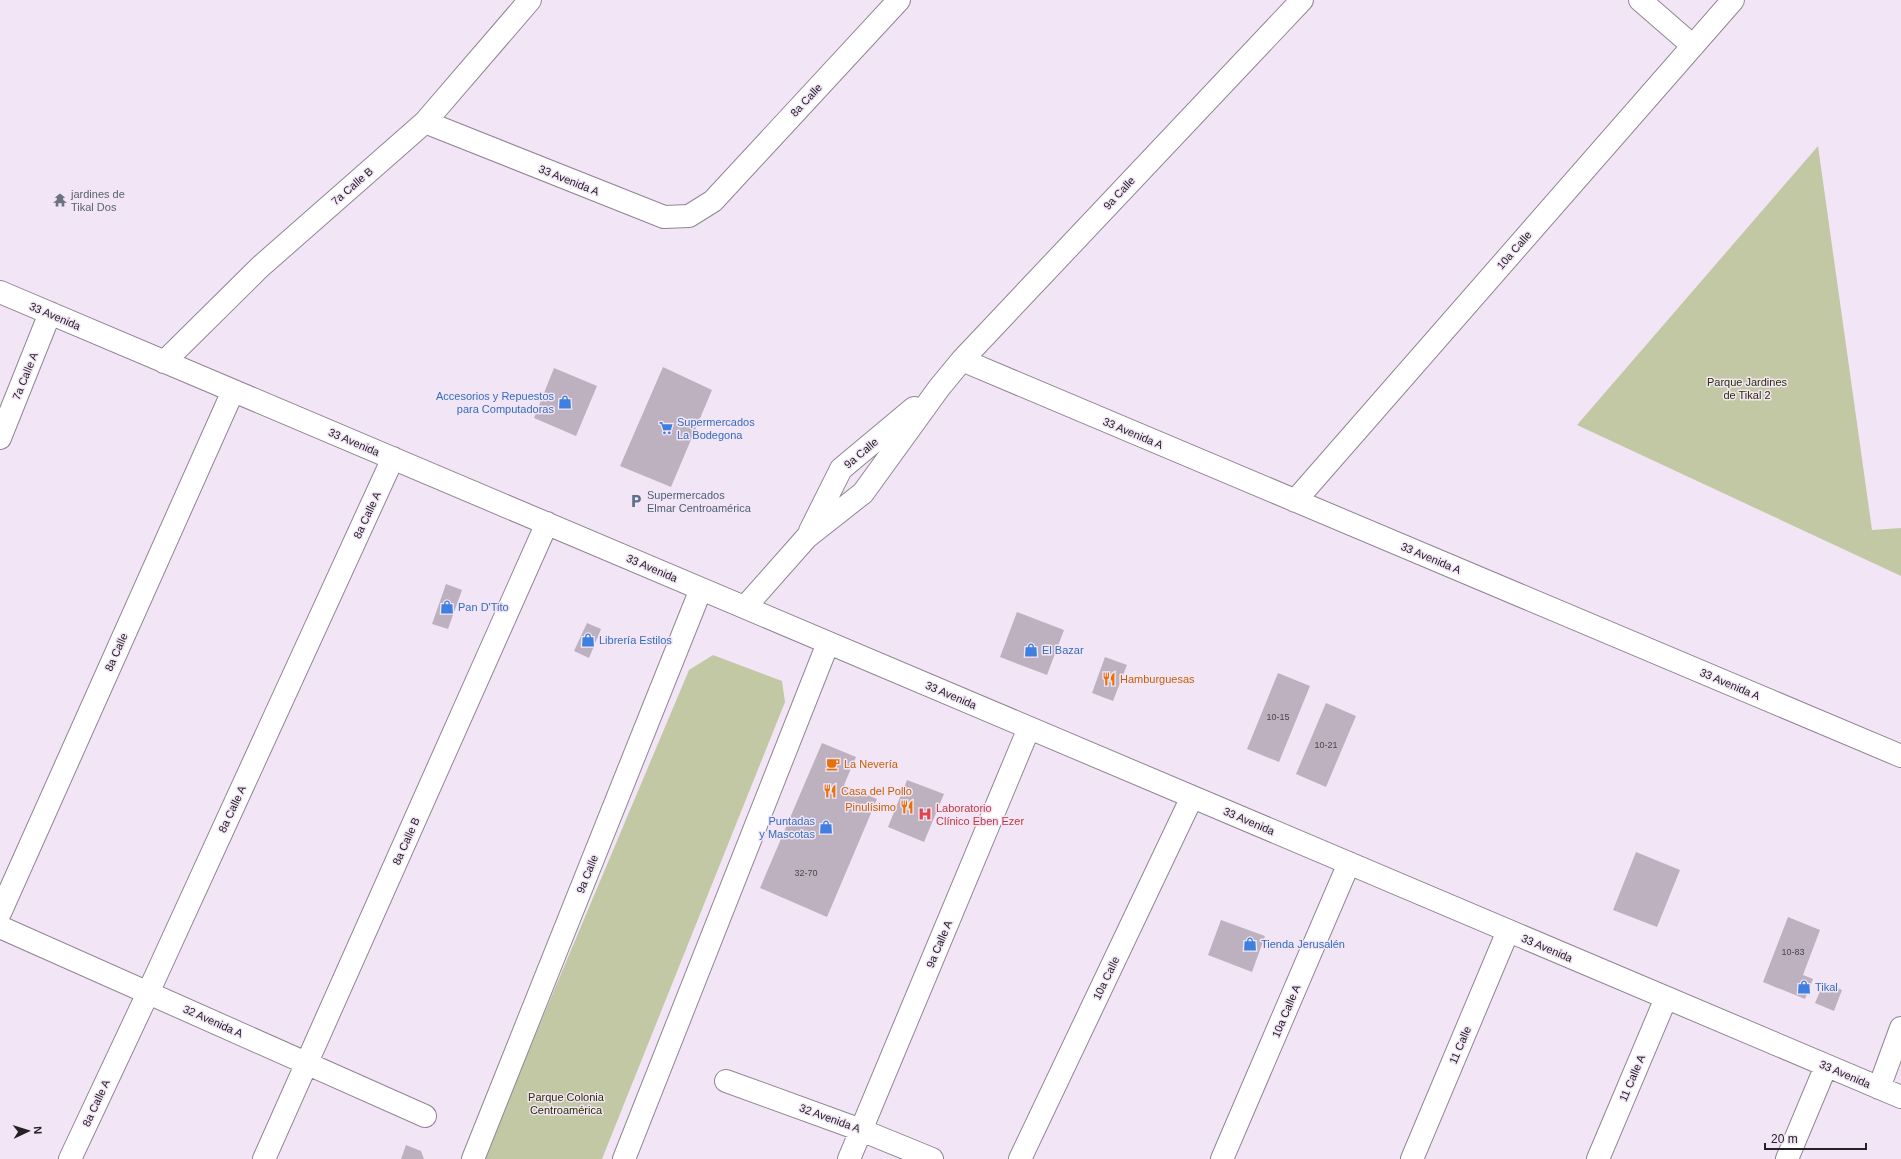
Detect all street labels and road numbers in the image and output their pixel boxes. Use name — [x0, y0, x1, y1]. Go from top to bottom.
street label: 8a Calle — [788, 81, 824, 119]
street label: 33 Avenida A — [537, 162, 602, 198]
street label: 7a Calle B — [329, 165, 375, 207]
street label: 9a Calle — [1101, 174, 1137, 212]
street label: 10a Calle — [1494, 229, 1534, 271]
street label: 33 Avenida — [28, 300, 83, 332]
street label: 7a Calle A — [10, 350, 40, 401]
street label: 33 Avenida A — [1101, 415, 1165, 451]
street label: 33 Avenida — [327, 426, 382, 458]
street label: 9a Calle — [842, 435, 880, 471]
street label: 8a Calle A — [351, 489, 383, 540]
street label: 33 Avenida A — [1399, 540, 1463, 576]
street label: 33 Avenida — [625, 552, 680, 584]
street label: 8a Calle — [102, 631, 130, 673]
street label: 33 Avenida A — [1698, 666, 1762, 702]
street label: 33 Avenida — [924, 679, 979, 711]
street label: 8a Calle A — [216, 783, 248, 834]
street label: 33 Avenida — [1222, 805, 1277, 837]
street label: 8a Calle B — [390, 815, 422, 867]
street label: 9a Calle — [574, 853, 600, 895]
street label: 9a Calle A — [924, 918, 955, 969]
street label: 33 Avenida — [1520, 932, 1575, 964]
street label: 10a Calle — [1090, 954, 1122, 1002]
street label: 10a Calle A — [1269, 982, 1303, 1039]
street label: 32 Avenida A — [181, 1002, 245, 1040]
street label: 11 Calle — [1447, 1024, 1473, 1066]
street label: 11 Calle A — [1617, 1052, 1647, 1103]
street label: 33 Avenida — [1818, 1058, 1873, 1090]
street label: 8a Calle A — [80, 1077, 112, 1128]
street label: 32 Avenida A — [798, 1101, 863, 1135]

